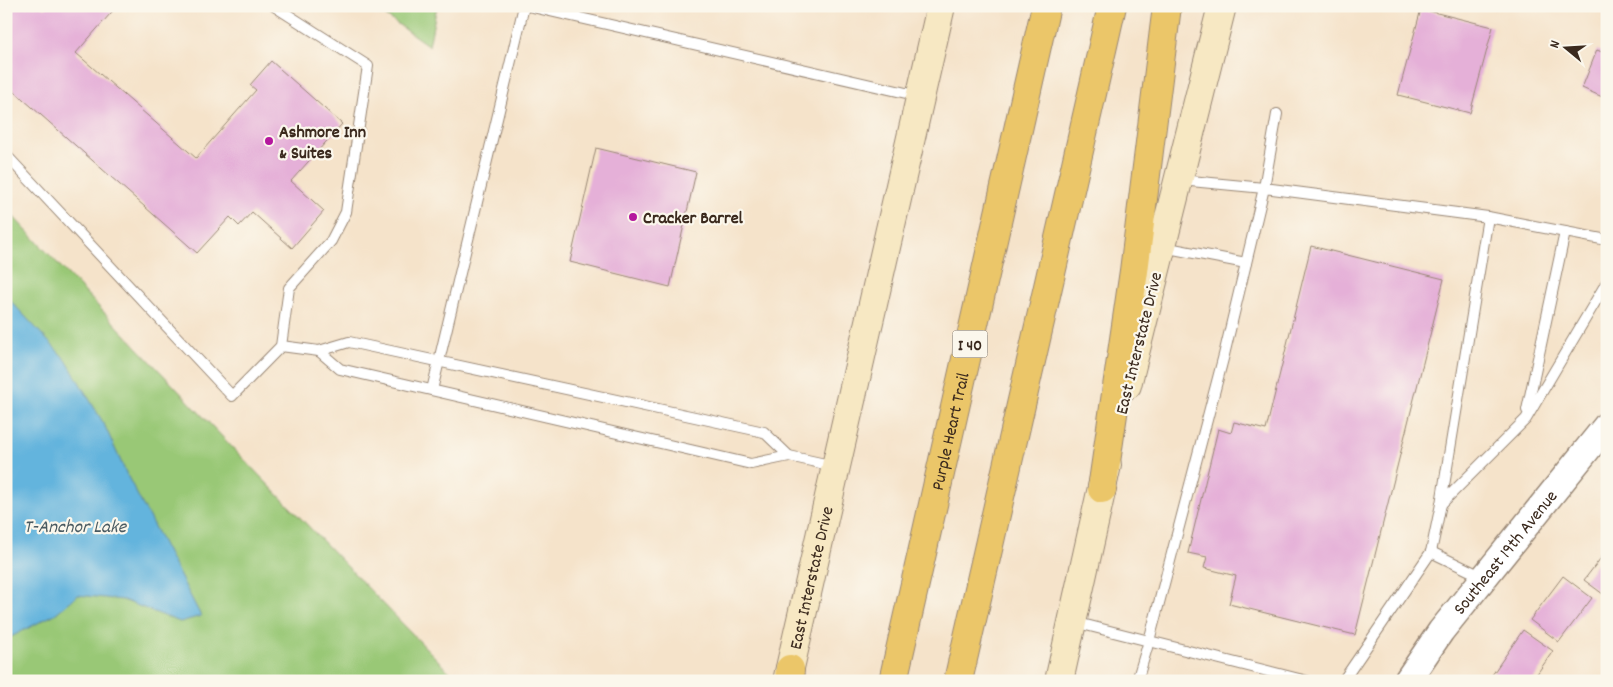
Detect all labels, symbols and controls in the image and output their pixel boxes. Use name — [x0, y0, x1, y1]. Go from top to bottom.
north arrow — [1540, 22, 1590, 72]
text: N — [1545, 38, 1566, 51]
place label: Ashmore Inn & Suites — [279, 121, 366, 167]
marker: Ashmore Inn & Suites — [263, 135, 275, 147]
place label: Cracker Barrel — [643, 207, 744, 232]
marker: Cracker Barrel — [627, 211, 639, 223]
street label: East Interstate Drive — [1111, 270, 1170, 418]
road number: I 40 — [952, 330, 988, 358]
street label: Purple Heart Trail — [927, 370, 978, 493]
street label: Southeast 19th Avenue — [1449, 486, 1565, 621]
street label: East Interstate Drive — [785, 504, 841, 652]
water label: T-Anchor Lake — [24, 515, 128, 542]

